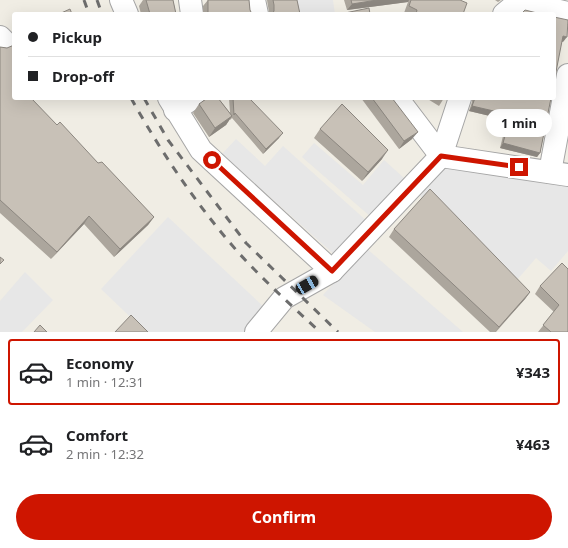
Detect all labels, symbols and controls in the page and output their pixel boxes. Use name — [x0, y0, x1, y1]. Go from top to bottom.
text: Pickup — [52, 27, 102, 47]
text: Drop-off — [52, 66, 114, 86]
callout: 1 min — [486, 109, 552, 137]
text: 1 min — [501, 114, 537, 132]
route start — [203, 151, 221, 169]
route end — [510, 158, 528, 176]
car — [294, 274, 320, 296]
text: Economy — [66, 353, 134, 373]
icon: car — [18, 354, 54, 390]
text: ¥343 — [516, 362, 550, 382]
text: 1 min · 12:31 — [66, 373, 144, 391]
text: Comfort — [66, 425, 128, 445]
icon: car — [18, 426, 54, 462]
text: ¥463 — [516, 434, 550, 454]
text: 2 min · 12:32 — [66, 445, 144, 463]
button: Confirm — [16, 494, 552, 540]

